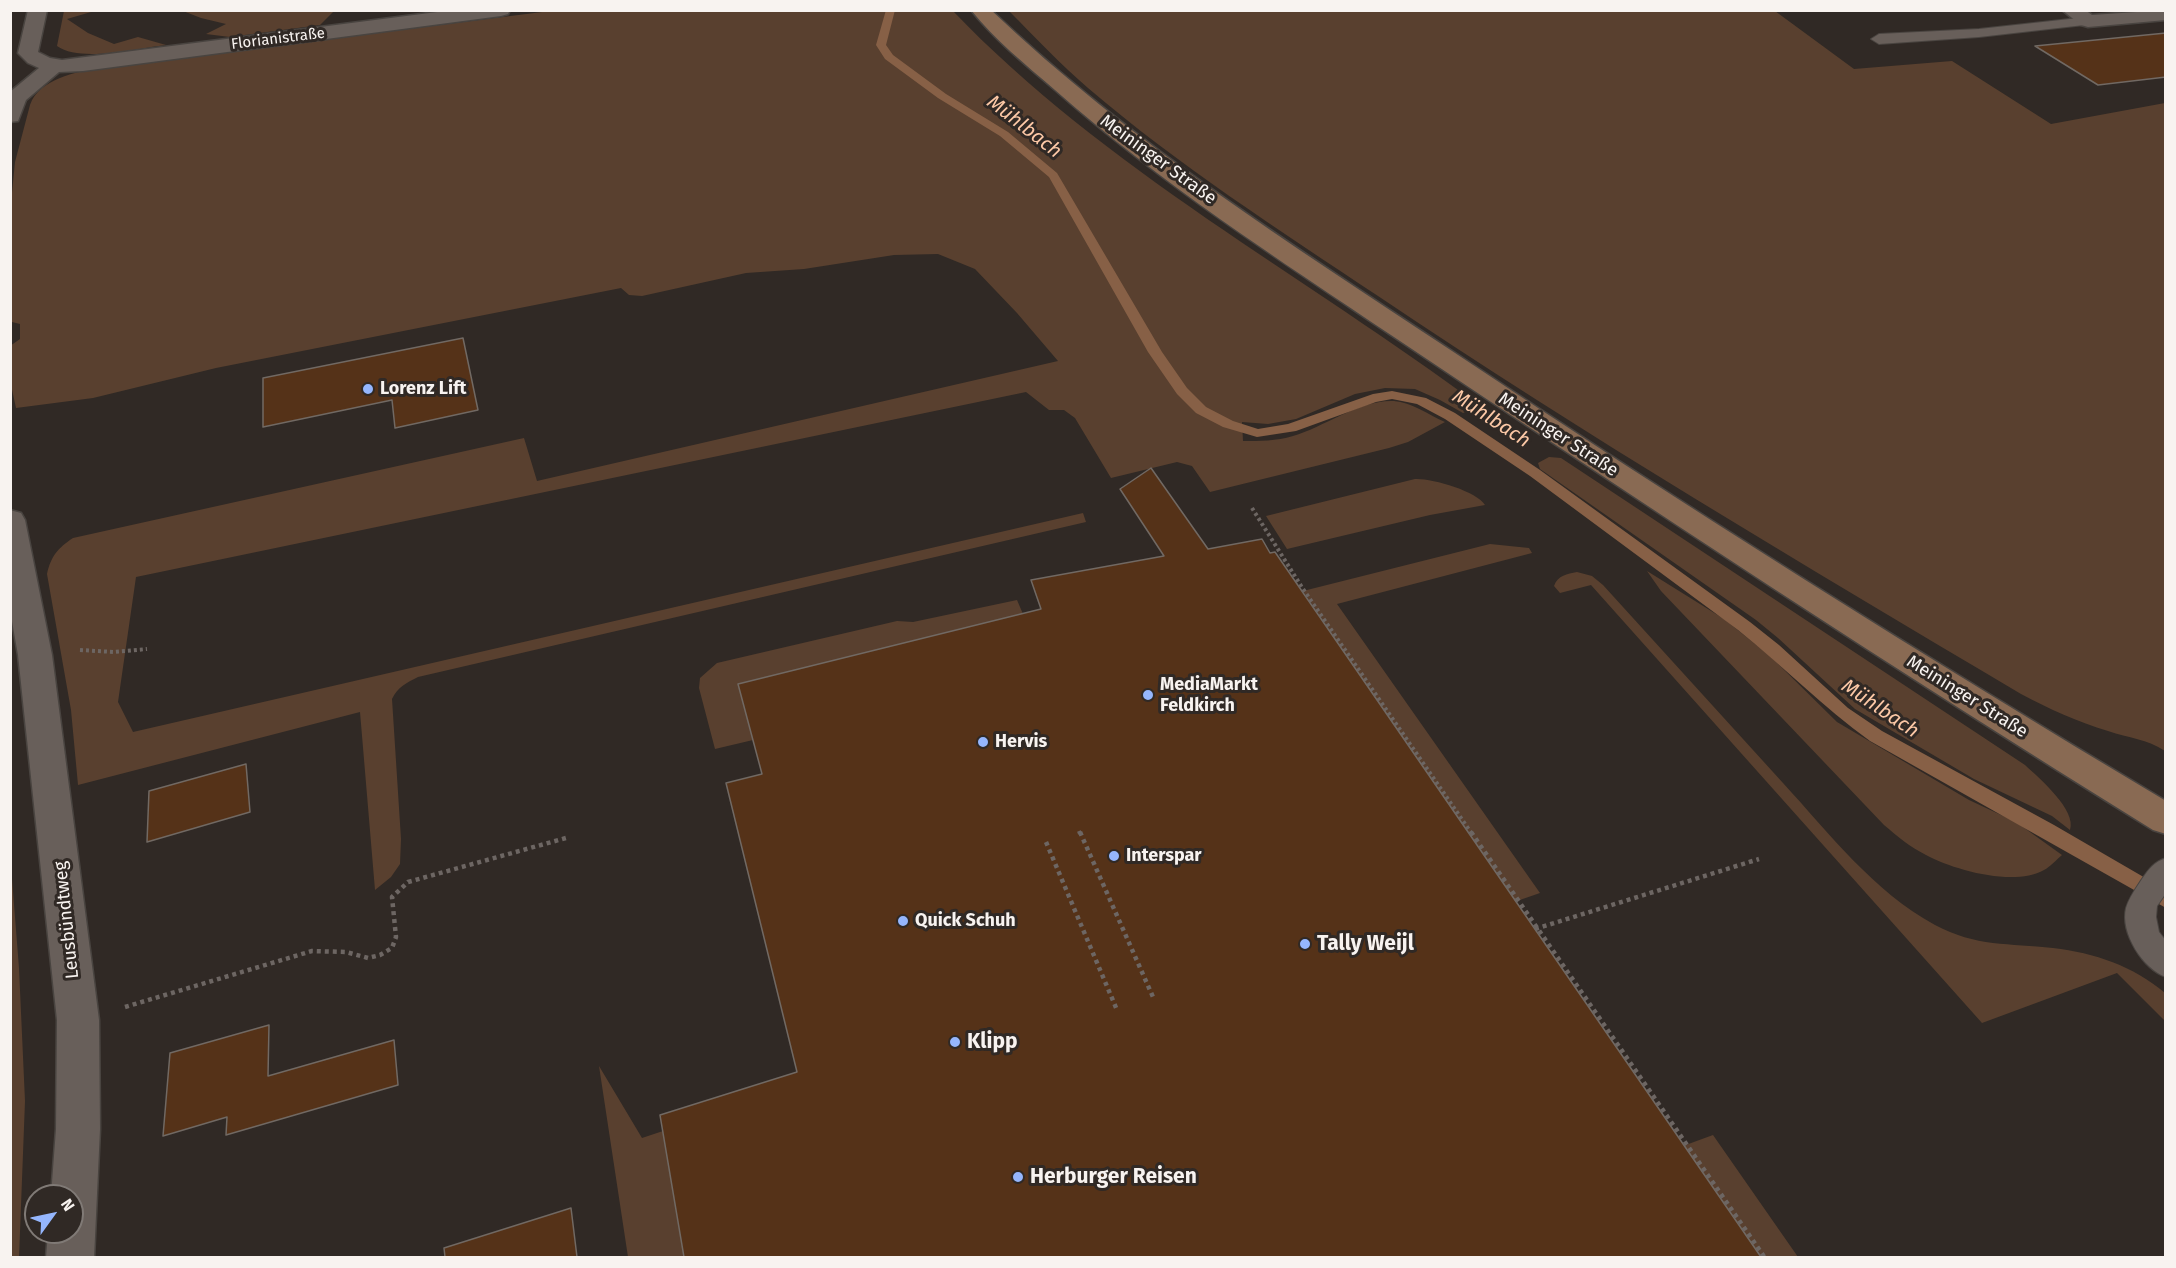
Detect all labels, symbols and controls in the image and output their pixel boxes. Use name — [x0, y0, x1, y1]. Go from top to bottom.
street label: Florianistraße — [230, 24, 326, 54]
water label: Mühlbach — [982, 90, 1066, 164]
street label: Meininger Straße — [1096, 111, 1220, 209]
place label: Lorenz Lift — [380, 378, 466, 400]
marker: Lorenz Lift — [361, 382, 375, 396]
water label: Mühlbach — [1447, 385, 1535, 453]
street label: Meininger Straße — [1494, 388, 1622, 482]
street label: Meininger Straße — [1903, 651, 2031, 743]
place label: MediaMarkt Feldkirch — [1160, 674, 1258, 716]
water label: Mühlbach — [1837, 674, 1923, 744]
marker: MediaMarkt Feldkirch — [1141, 688, 1155, 702]
place label: Hervis — [995, 731, 1047, 753]
marker: Hervis — [976, 735, 990, 749]
place label: Interspar — [1126, 845, 1202, 867]
marker: Interspar — [1107, 849, 1121, 863]
street label: Leusbündtweg — [50, 860, 84, 980]
place label: Quick Schuh — [915, 910, 1016, 932]
marker: Quick Schuh — [896, 914, 910, 928]
place label: Tally Weijl — [1317, 931, 1414, 957]
marker: Tally Weijl — [1298, 937, 1312, 951]
place label: Klipp — [967, 1029, 1018, 1055]
marker: Klipp — [948, 1035, 962, 1049]
place label: Herburger Reisen — [1030, 1164, 1197, 1190]
marker: Herburger Reisen — [1011, 1170, 1025, 1184]
north arrow — [24, 1184, 84, 1244]
text: N — [57, 1195, 79, 1215]

